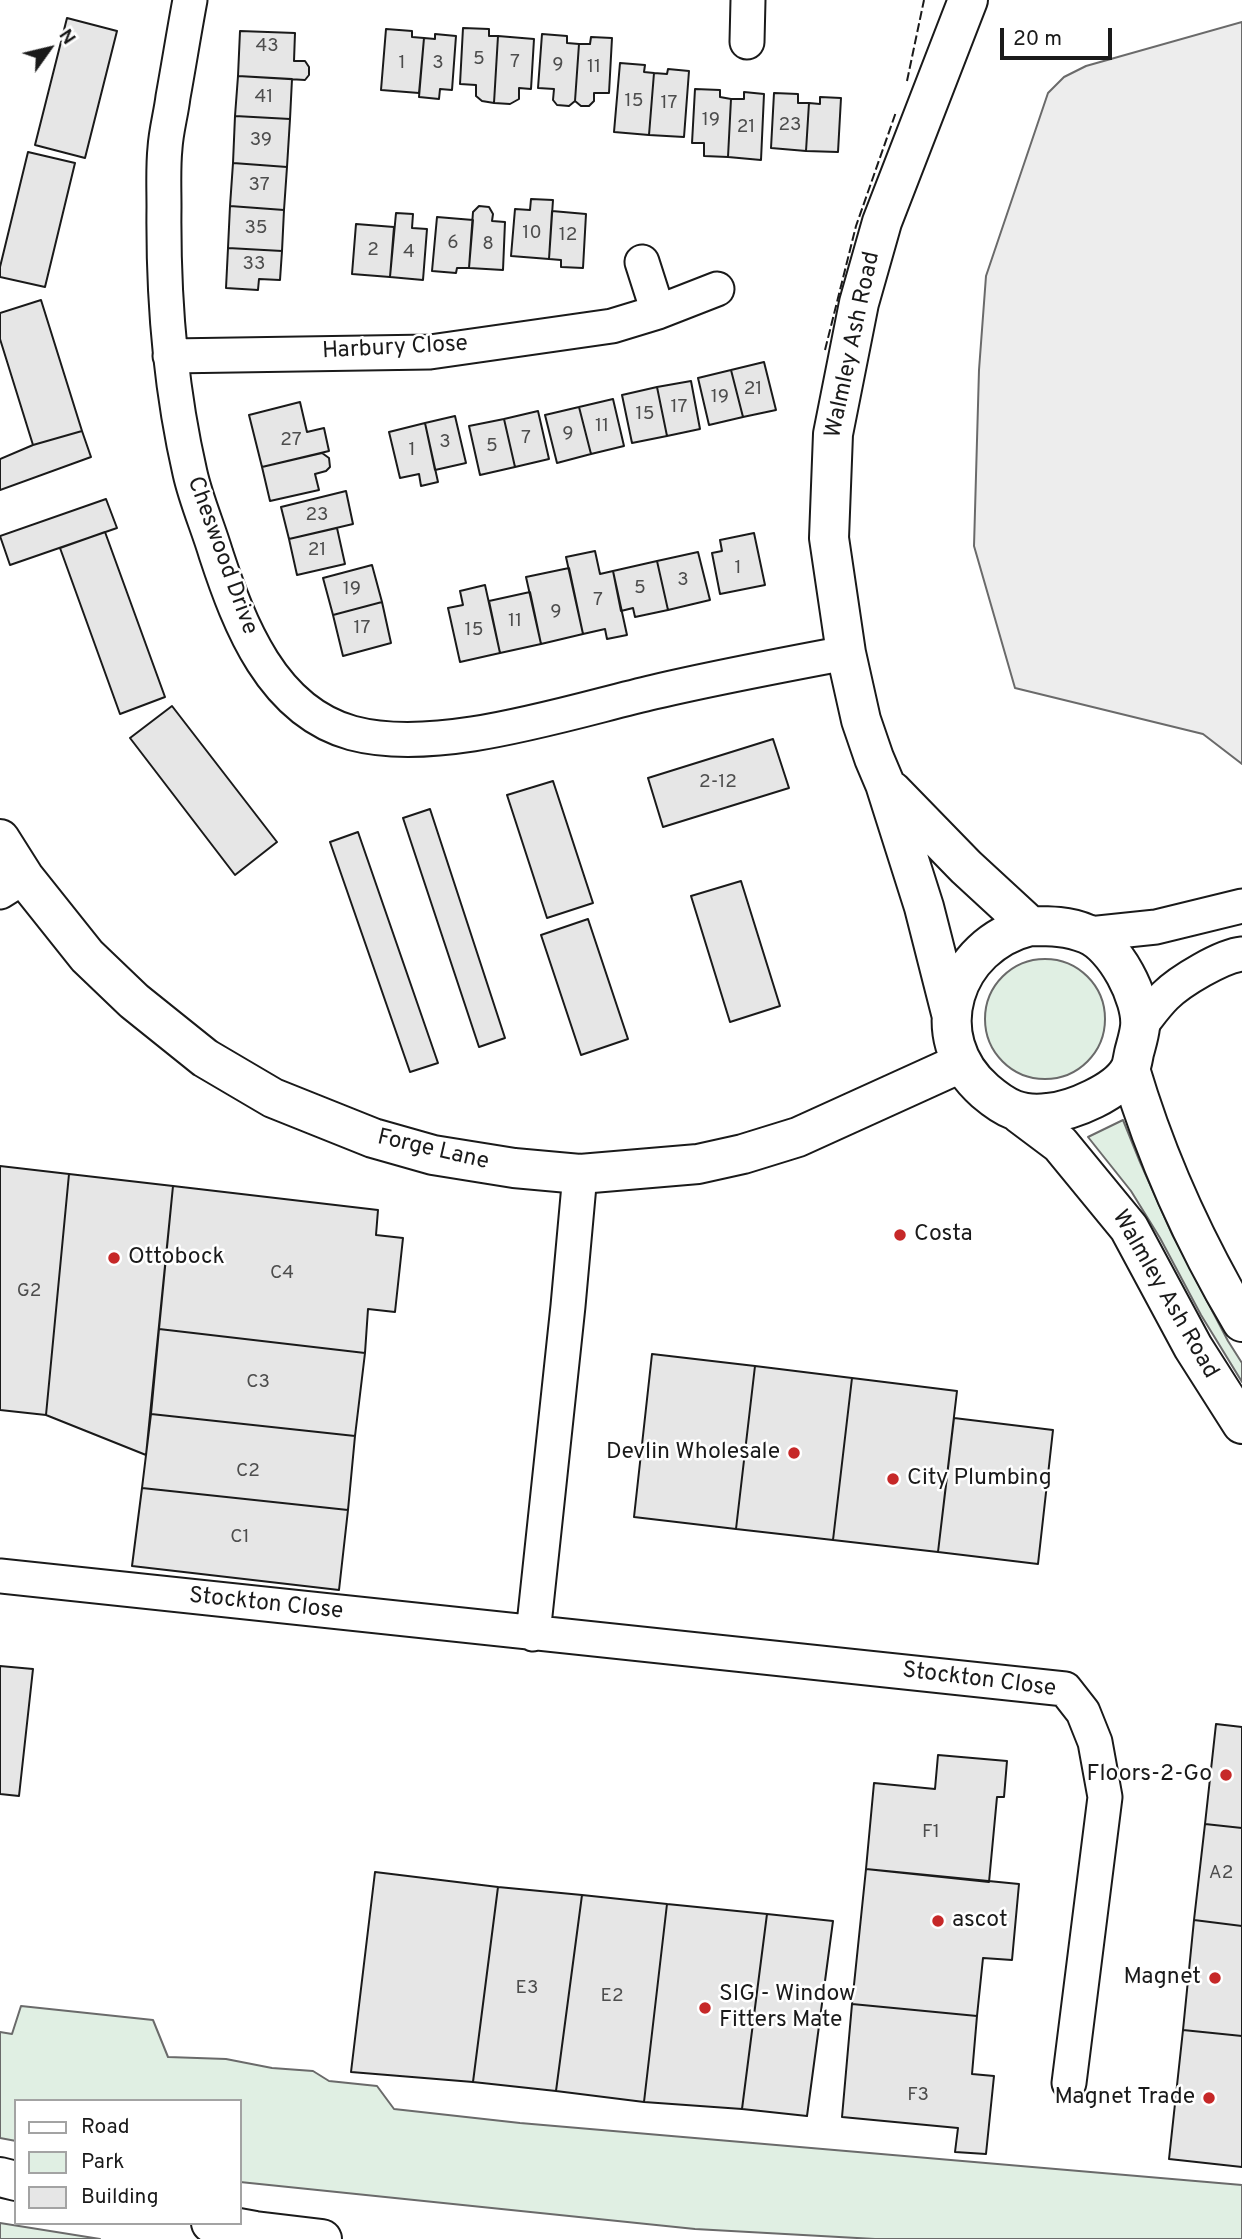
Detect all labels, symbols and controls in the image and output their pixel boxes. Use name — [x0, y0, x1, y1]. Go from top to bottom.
north arrow — [14, 14, 84, 84]
scale bar — [1004, 14, 1116, 58]
text: N — [53, 25, 80, 50]
text: 20 m — [1013, 26, 1062, 53]
house number: 43 — [255, 36, 279, 58]
house number: 5 — [473, 49, 485, 71]
house number: 7 — [510, 52, 520, 74]
house number: 1 — [398, 53, 406, 75]
house number: 3 — [432, 53, 444, 75]
house number: 9 — [552, 55, 564, 77]
house number: 11 — [587, 57, 601, 79]
house number: 41 — [255, 87, 273, 109]
house number: 15 — [625, 91, 643, 113]
house number: 17 — [661, 93, 677, 115]
house number: 19 — [702, 110, 720, 132]
house number: 23 — [778, 115, 802, 137]
house number: 21 — [737, 117, 755, 139]
house number: 39 — [250, 130, 272, 152]
house number: 37 — [248, 175, 270, 197]
house number: 35 — [244, 218, 268, 240]
house number: 10 — [522, 223, 542, 245]
house number: 12 — [559, 225, 577, 247]
house number: 6 — [447, 233, 459, 255]
house number: 8 — [482, 234, 494, 256]
house number: 2 — [367, 240, 379, 262]
house number: 4 — [403, 242, 415, 264]
street label: Walmley Ash Road — [821, 249, 887, 441]
house number: 33 — [243, 254, 265, 276]
street label: Harbury Close — [321, 331, 469, 367]
house number: 21 — [744, 379, 762, 401]
house number: 19 — [711, 387, 729, 409]
house number: 17 — [671, 397, 687, 419]
house number: 15 — [636, 404, 654, 426]
house number: 11 — [595, 416, 609, 438]
house number: 9 — [562, 424, 574, 446]
house number: 7 — [521, 428, 531, 450]
house number: 27 — [280, 430, 302, 452]
house number: 3 — [439, 432, 451, 454]
house number: 5 — [486, 436, 498, 458]
house number: 1 — [408, 440, 416, 462]
street label: Cheswood Drive — [180, 473, 262, 639]
house number: 23 — [305, 505, 329, 527]
house number: 21 — [308, 540, 326, 562]
house number: 1 — [734, 558, 742, 580]
house number: 3 — [677, 570, 689, 592]
house number: 5 — [634, 578, 646, 600]
house number: 19 — [343, 579, 361, 601]
house number: 7 — [593, 590, 603, 612]
house number: 9 — [550, 602, 562, 624]
house number: 11 — [508, 611, 522, 633]
house number: 17 — [354, 618, 370, 640]
house number: 15 — [465, 620, 483, 642]
house number: 2-12 — [699, 772, 737, 794]
street label: Forge Lane — [374, 1125, 492, 1177]
street label: Walmley Ash Road — [1105, 1206, 1223, 1384]
place label: Costa — [914, 1221, 973, 1249]
marker: Costa — [892, 1227, 908, 1243]
place label: Ottobock — [128, 1244, 225, 1272]
marker: Ottobock — [106, 1250, 122, 1266]
house number: C4 — [270, 1263, 294, 1285]
house number: G2 — [17, 1281, 41, 1303]
house number: C3 — [246, 1372, 270, 1394]
place label: Devlin Wholesale — [606, 1439, 780, 1467]
marker: Devlin Wholesale — [786, 1445, 802, 1461]
house number: C2 — [236, 1461, 260, 1483]
place label: City Plumbing — [907, 1465, 1052, 1493]
marker: City Plumbing — [885, 1471, 901, 1487]
house number: C1 — [230, 1527, 250, 1549]
street label: Stockton Close — [188, 1583, 344, 1627]
street label: Stockton Close — [901, 1658, 1057, 1704]
place label: Floors-2-Go — [1087, 1761, 1212, 1789]
marker: Floors-2-Go — [1218, 1767, 1234, 1783]
house number: F1 — [922, 1822, 940, 1844]
house number: A2 — [1209, 1863, 1233, 1885]
place label: ascot — [952, 1907, 1008, 1935]
marker: ascot — [930, 1913, 946, 1929]
place label: Magnet — [1124, 1964, 1201, 1992]
marker: Magnet — [1207, 1970, 1223, 1986]
house number: E3 — [516, 1978, 538, 2000]
place label: SIG - Window Fitters Mate — [719, 1981, 856, 2035]
house number: E2 — [600, 1986, 624, 2008]
marker: SIG - Window Fitters Mate — [697, 2000, 713, 2016]
place label: Magnet Trade — [1054, 2084, 1195, 2112]
house number: F3 — [907, 2085, 929, 2107]
marker: Magnet Trade — [1201, 2090, 1217, 2106]
legend — [14, 2099, 242, 2225]
text: Road — [81, 2114, 130, 2141]
text: Park — [81, 2149, 124, 2176]
text: Building — [81, 2184, 159, 2211]

